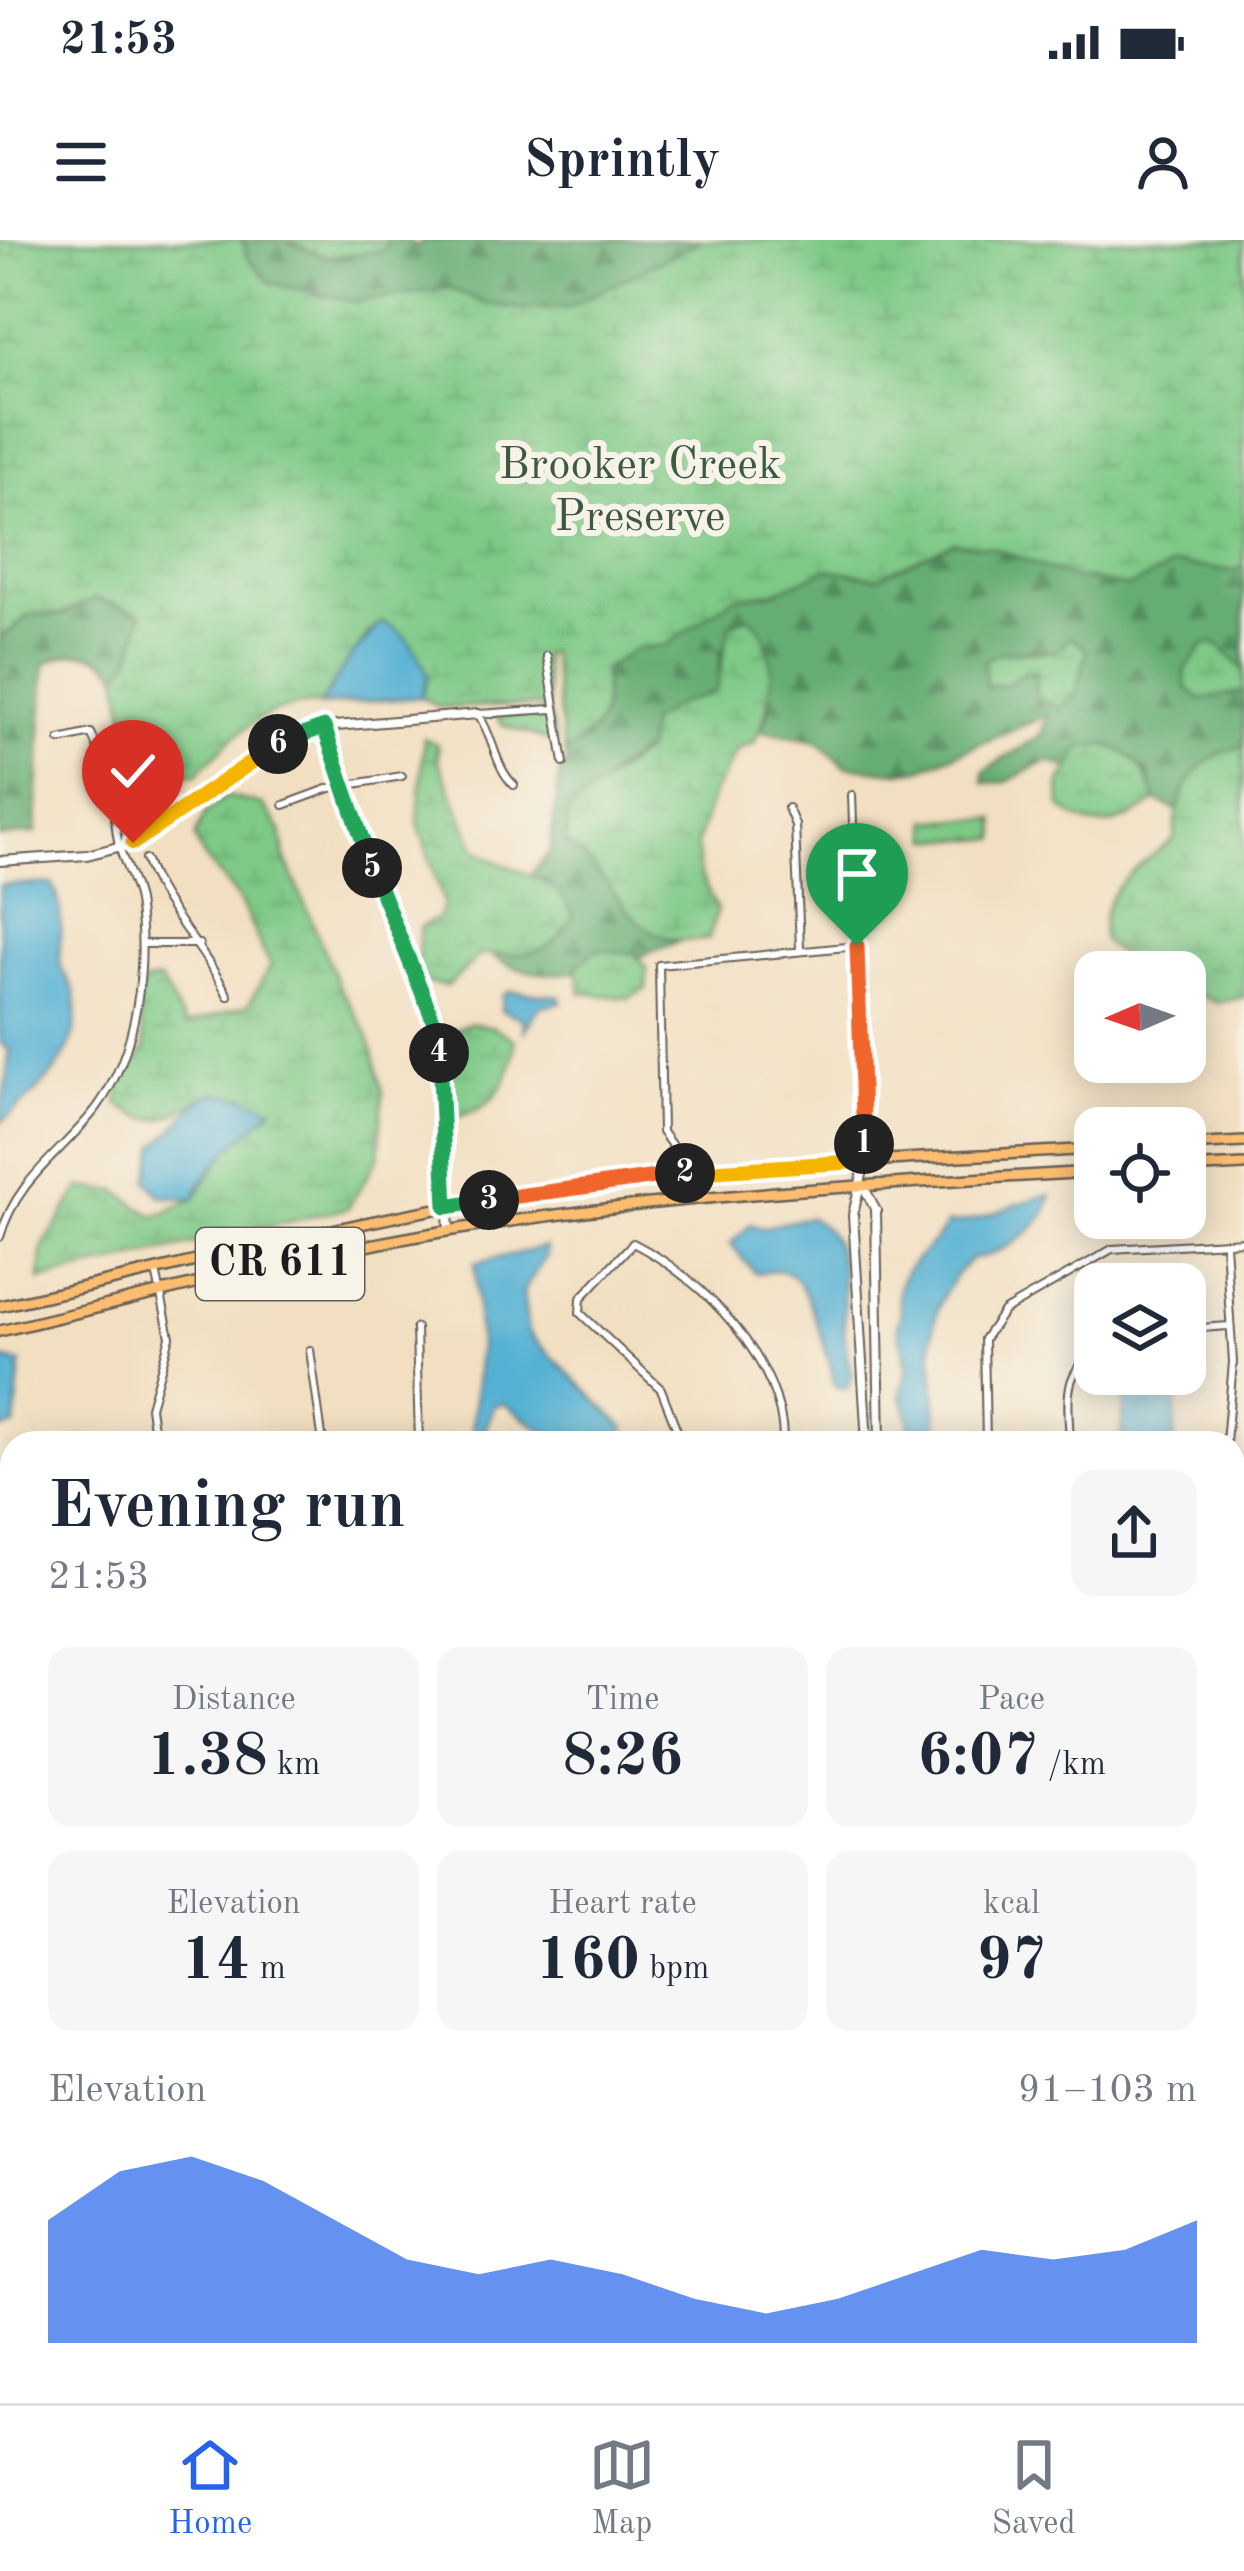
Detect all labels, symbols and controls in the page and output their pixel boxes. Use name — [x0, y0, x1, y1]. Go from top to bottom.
text: 21:53 — [60, 19, 177, 64]
icon: menu — [48, 129, 114, 195]
icon: person — [1130, 129, 1196, 195]
text: Sprintly — [524, 135, 720, 189]
park label: Brooker Creek Preserve — [499, 444, 781, 541]
pin: 6 — [248, 714, 308, 774]
pin — [82, 720, 184, 843]
text: 6 — [268, 727, 288, 760]
icon: check — [100, 738, 166, 804]
pin — [806, 823, 908, 946]
pin: 5 — [342, 838, 402, 898]
icon: arrive — [824, 841, 890, 907]
text: 5 — [362, 851, 382, 884]
north arrow — [1074, 951, 1206, 1083]
map controls — [1074, 951, 1206, 1395]
pin: 4 — [409, 1023, 469, 1083]
text: 4 — [429, 1036, 449, 1069]
button: locate — [1074, 1107, 1206, 1239]
pin: 1 — [834, 1114, 894, 1174]
text: 1 — [854, 1127, 874, 1160]
pin: 2 — [655, 1143, 715, 1203]
text: 2 — [675, 1156, 695, 1189]
pin: 3 — [459, 1170, 519, 1230]
text: 3 — [479, 1183, 499, 1216]
road number: CR 611 — [196, 1228, 364, 1300]
button: layers — [1074, 1263, 1206, 1395]
button: share — [1071, 1470, 1197, 1596]
text: Evening run — [48, 1476, 406, 1542]
text: 21:53 — [48, 1558, 149, 1597]
text: Distance — [171, 1684, 296, 1717]
text: Time — [586, 1684, 659, 1717]
text: Pace — [978, 1684, 1045, 1717]
text: 1.38 — [147, 1728, 268, 1788]
text: 8:26 — [562, 1728, 683, 1788]
text: 6:07 — [917, 1728, 1038, 1788]
text: km — [268, 1749, 320, 1782]
text: /km — [1038, 1749, 1106, 1782]
text: Elevation — [166, 1888, 301, 1921]
text: Heart rate — [548, 1888, 697, 1921]
text: kcal — [983, 1888, 1040, 1921]
text: 14 — [181, 1932, 251, 1992]
text: 160 — [536, 1932, 640, 1992]
text: 97 — [977, 1932, 1046, 1992]
text: m — [251, 1953, 286, 1986]
text: bpm — [640, 1953, 709, 1986]
text: Elevation — [48, 2071, 207, 2110]
text: 91–103 m — [1018, 2071, 1197, 2110]
tab: Home — [168, 2432, 252, 2545]
tab: Map — [589, 2432, 655, 2545]
tab: Saved — [992, 2432, 1076, 2545]

